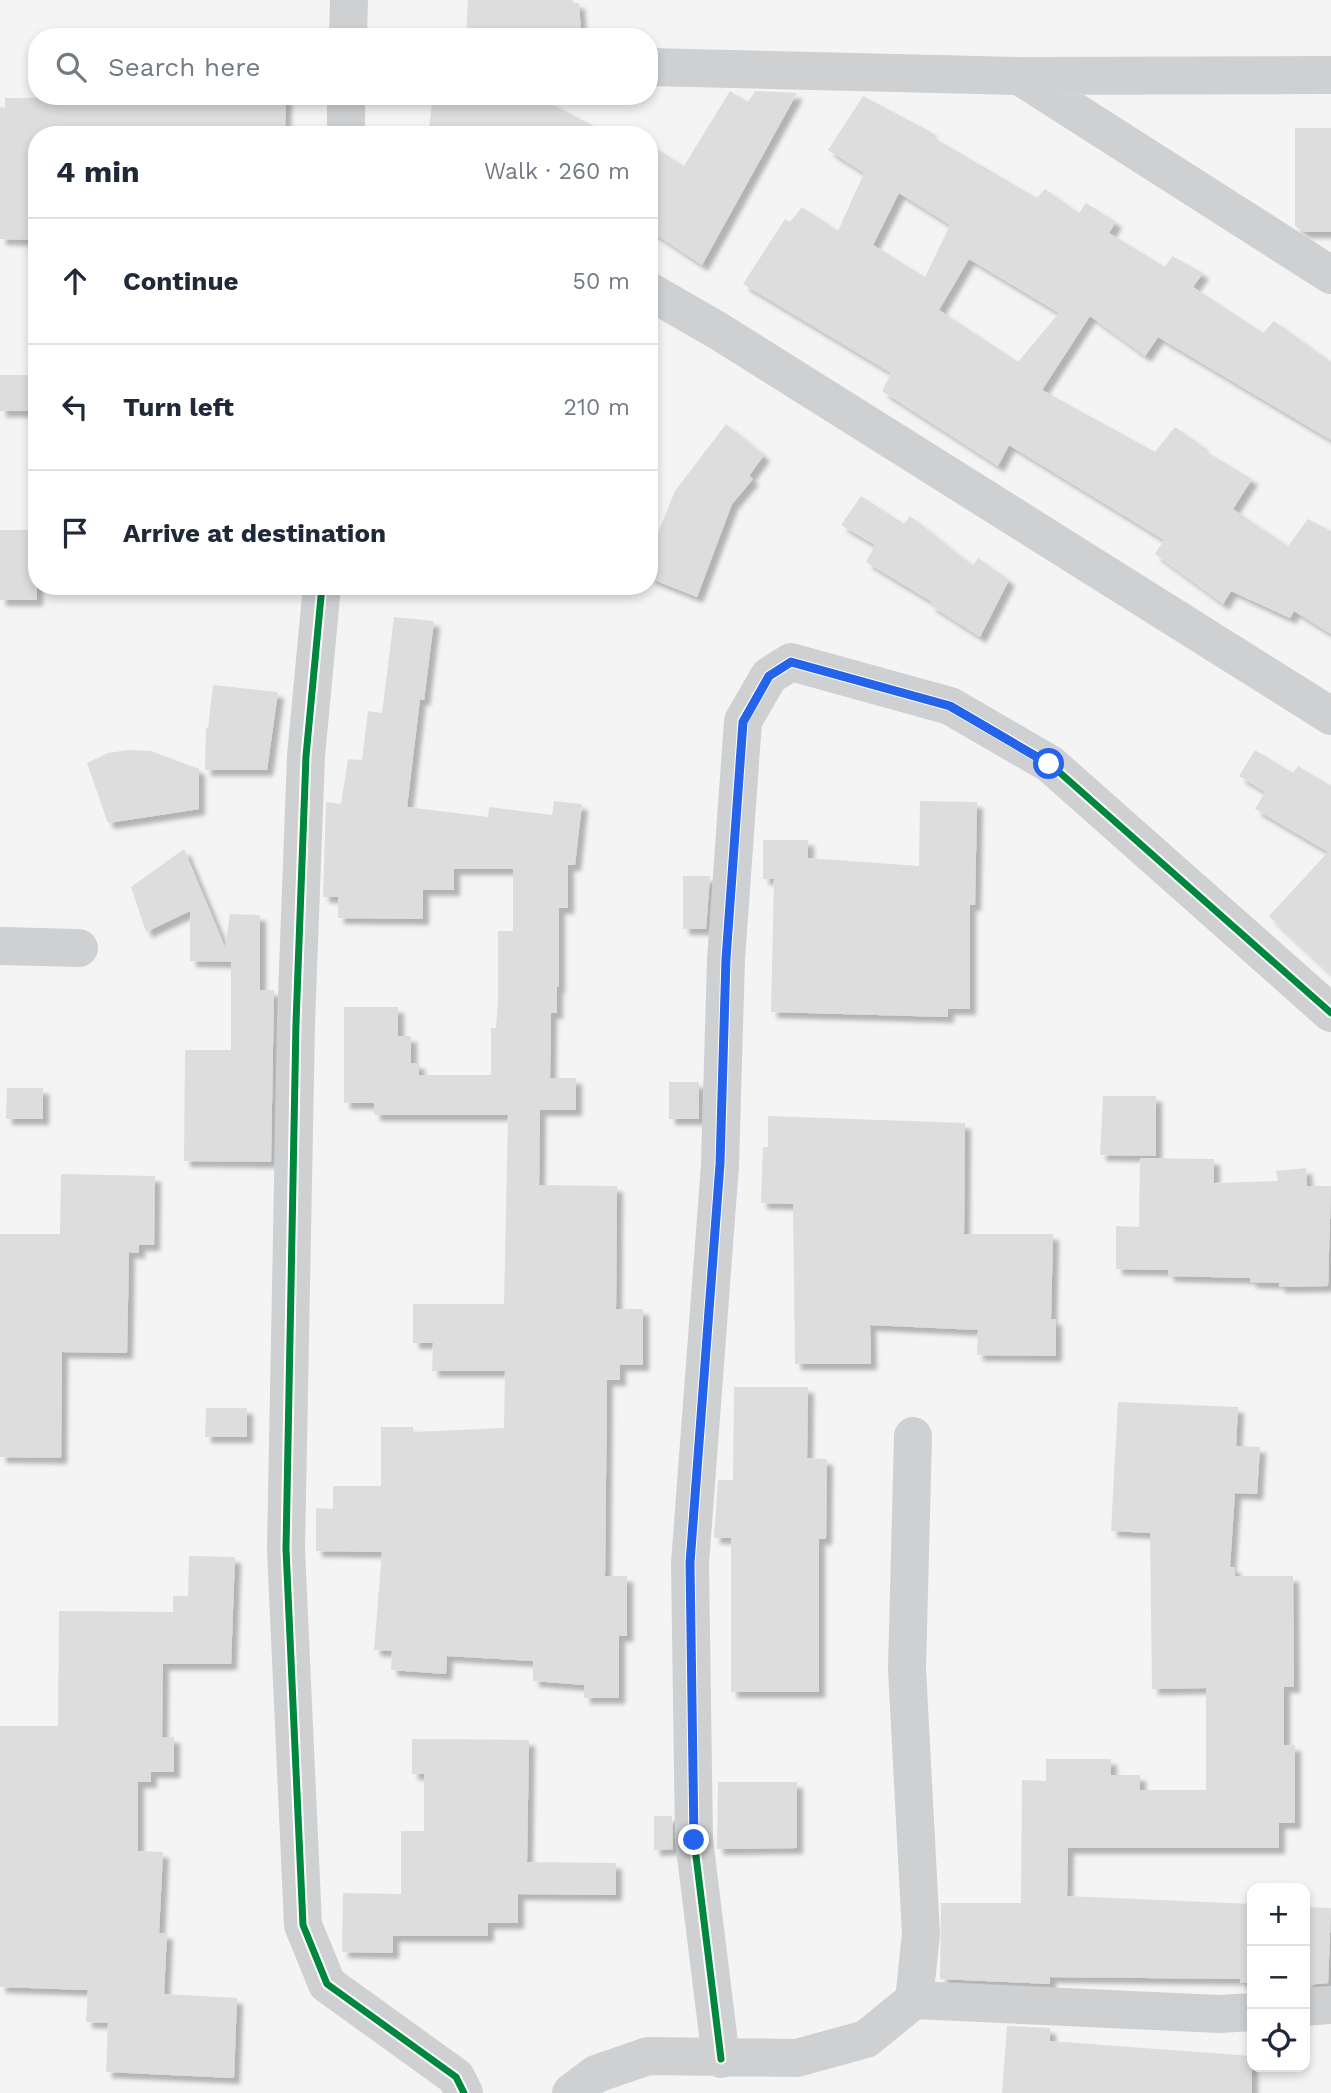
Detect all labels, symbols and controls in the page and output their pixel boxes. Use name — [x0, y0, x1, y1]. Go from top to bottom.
search box — [28, 28, 658, 105]
icon: search — [52, 48, 90, 86]
text: Search here — [108, 52, 260, 82]
text: 4 min — [56, 154, 140, 189]
text: Walk · 260 m — [484, 158, 630, 185]
icon: ahead — [56, 262, 94, 300]
text: Continue — [123, 266, 239, 296]
text: 50 m — [573, 268, 630, 295]
icon: left — [56, 388, 94, 426]
text: Turn left — [123, 392, 234, 422]
text: 210 m — [564, 394, 630, 421]
icon: arrive — [56, 514, 94, 552]
text: Arrive at destination — [123, 518, 386, 548]
route start — [1033, 748, 1064, 779]
route end — [678, 1824, 709, 1855]
map controls — [1247, 1883, 1310, 2072]
button: + — [1247, 1883, 1310, 1946]
button: − — [1247, 1946, 1310, 2009]
button: locate — [1247, 2009, 1310, 2072]

